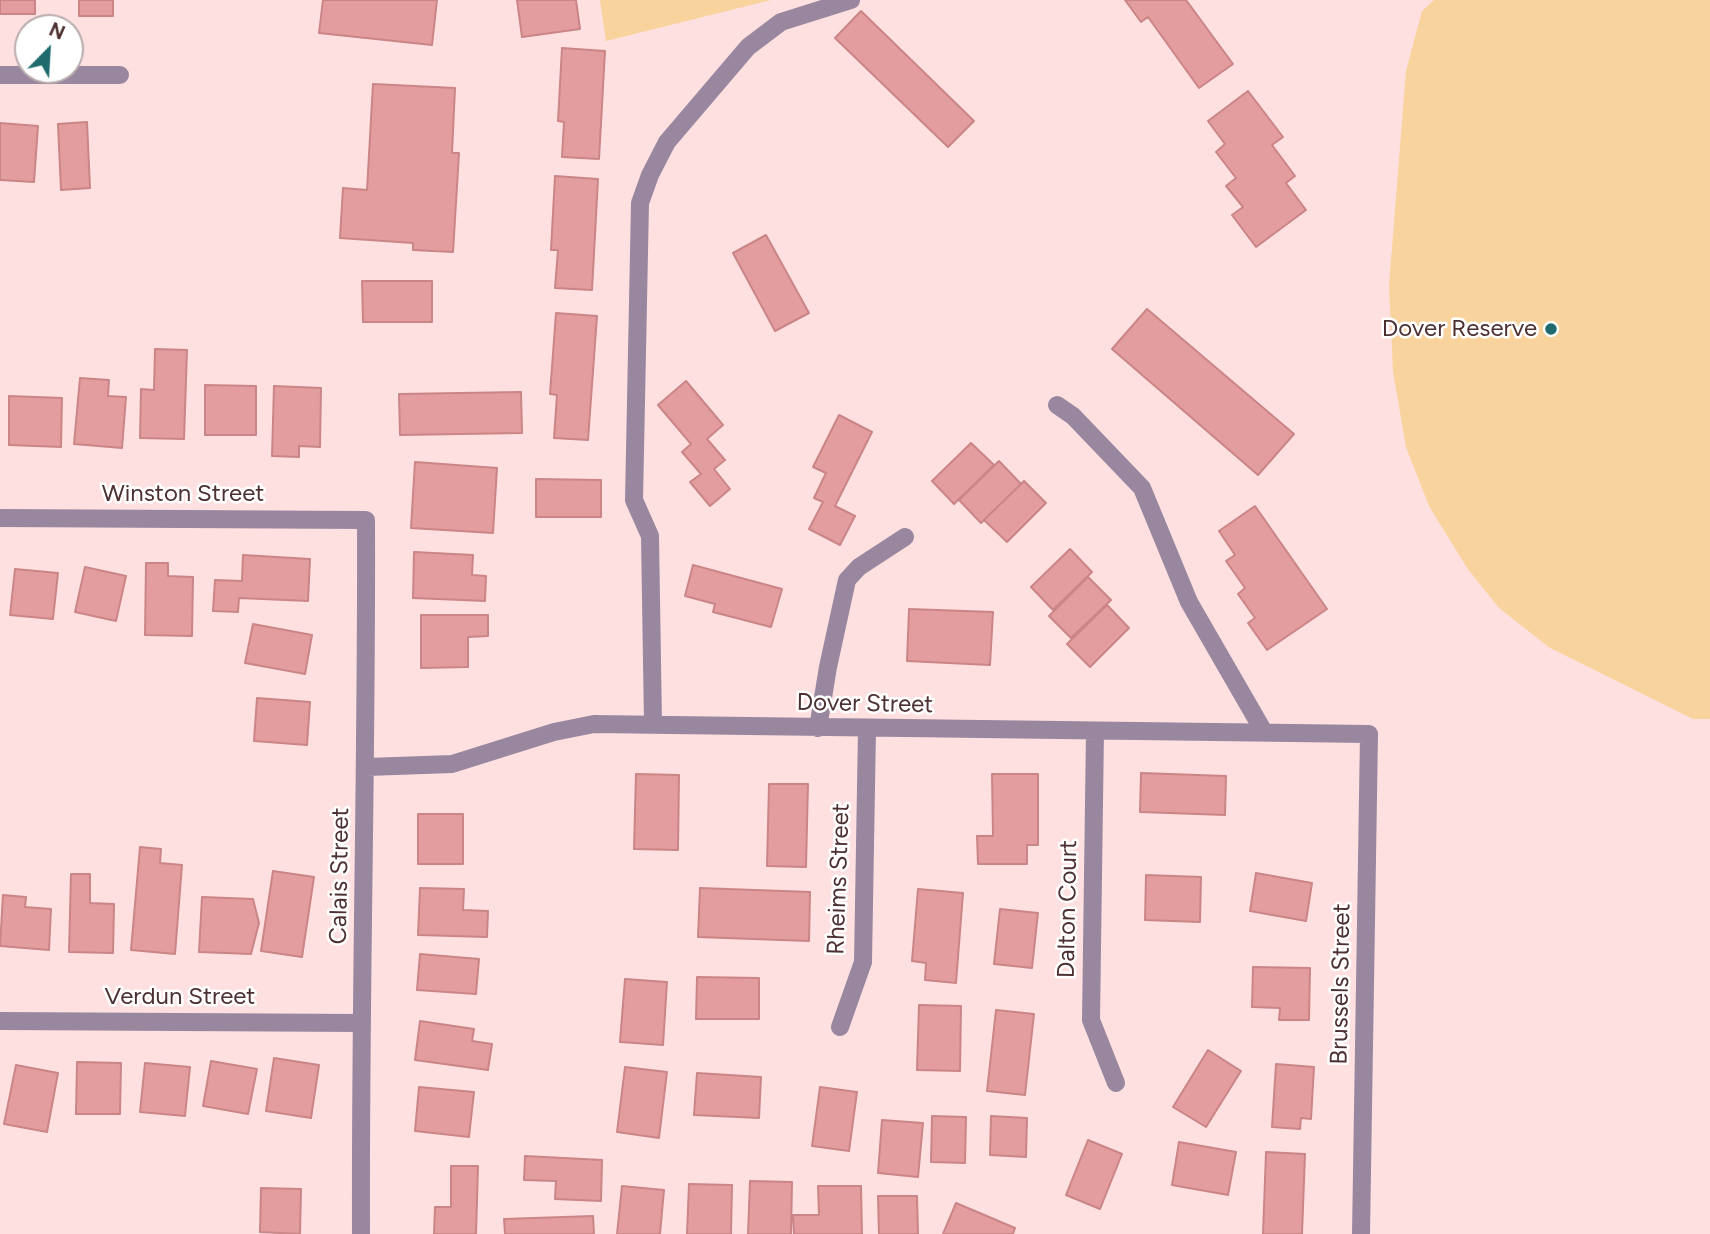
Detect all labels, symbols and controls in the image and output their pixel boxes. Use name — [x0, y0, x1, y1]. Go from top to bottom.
north arrow — [14, 14, 84, 84]
text: N — [46, 18, 68, 45]
place label: Dover Reserve — [1382, 315, 1537, 343]
marker: Dover Reserve — [1543, 321, 1559, 337]
street label: Winston Street — [102, 480, 264, 508]
street label: Dover Street — [796, 688, 934, 720]
street label: Rheims Street — [822, 803, 856, 955]
street label: Calais Street — [324, 807, 356, 945]
street label: Dalton Court — [1052, 840, 1084, 978]
street label: Brussels Street — [1325, 903, 1357, 1065]
street label: Verdun Street — [105, 983, 255, 1011]

